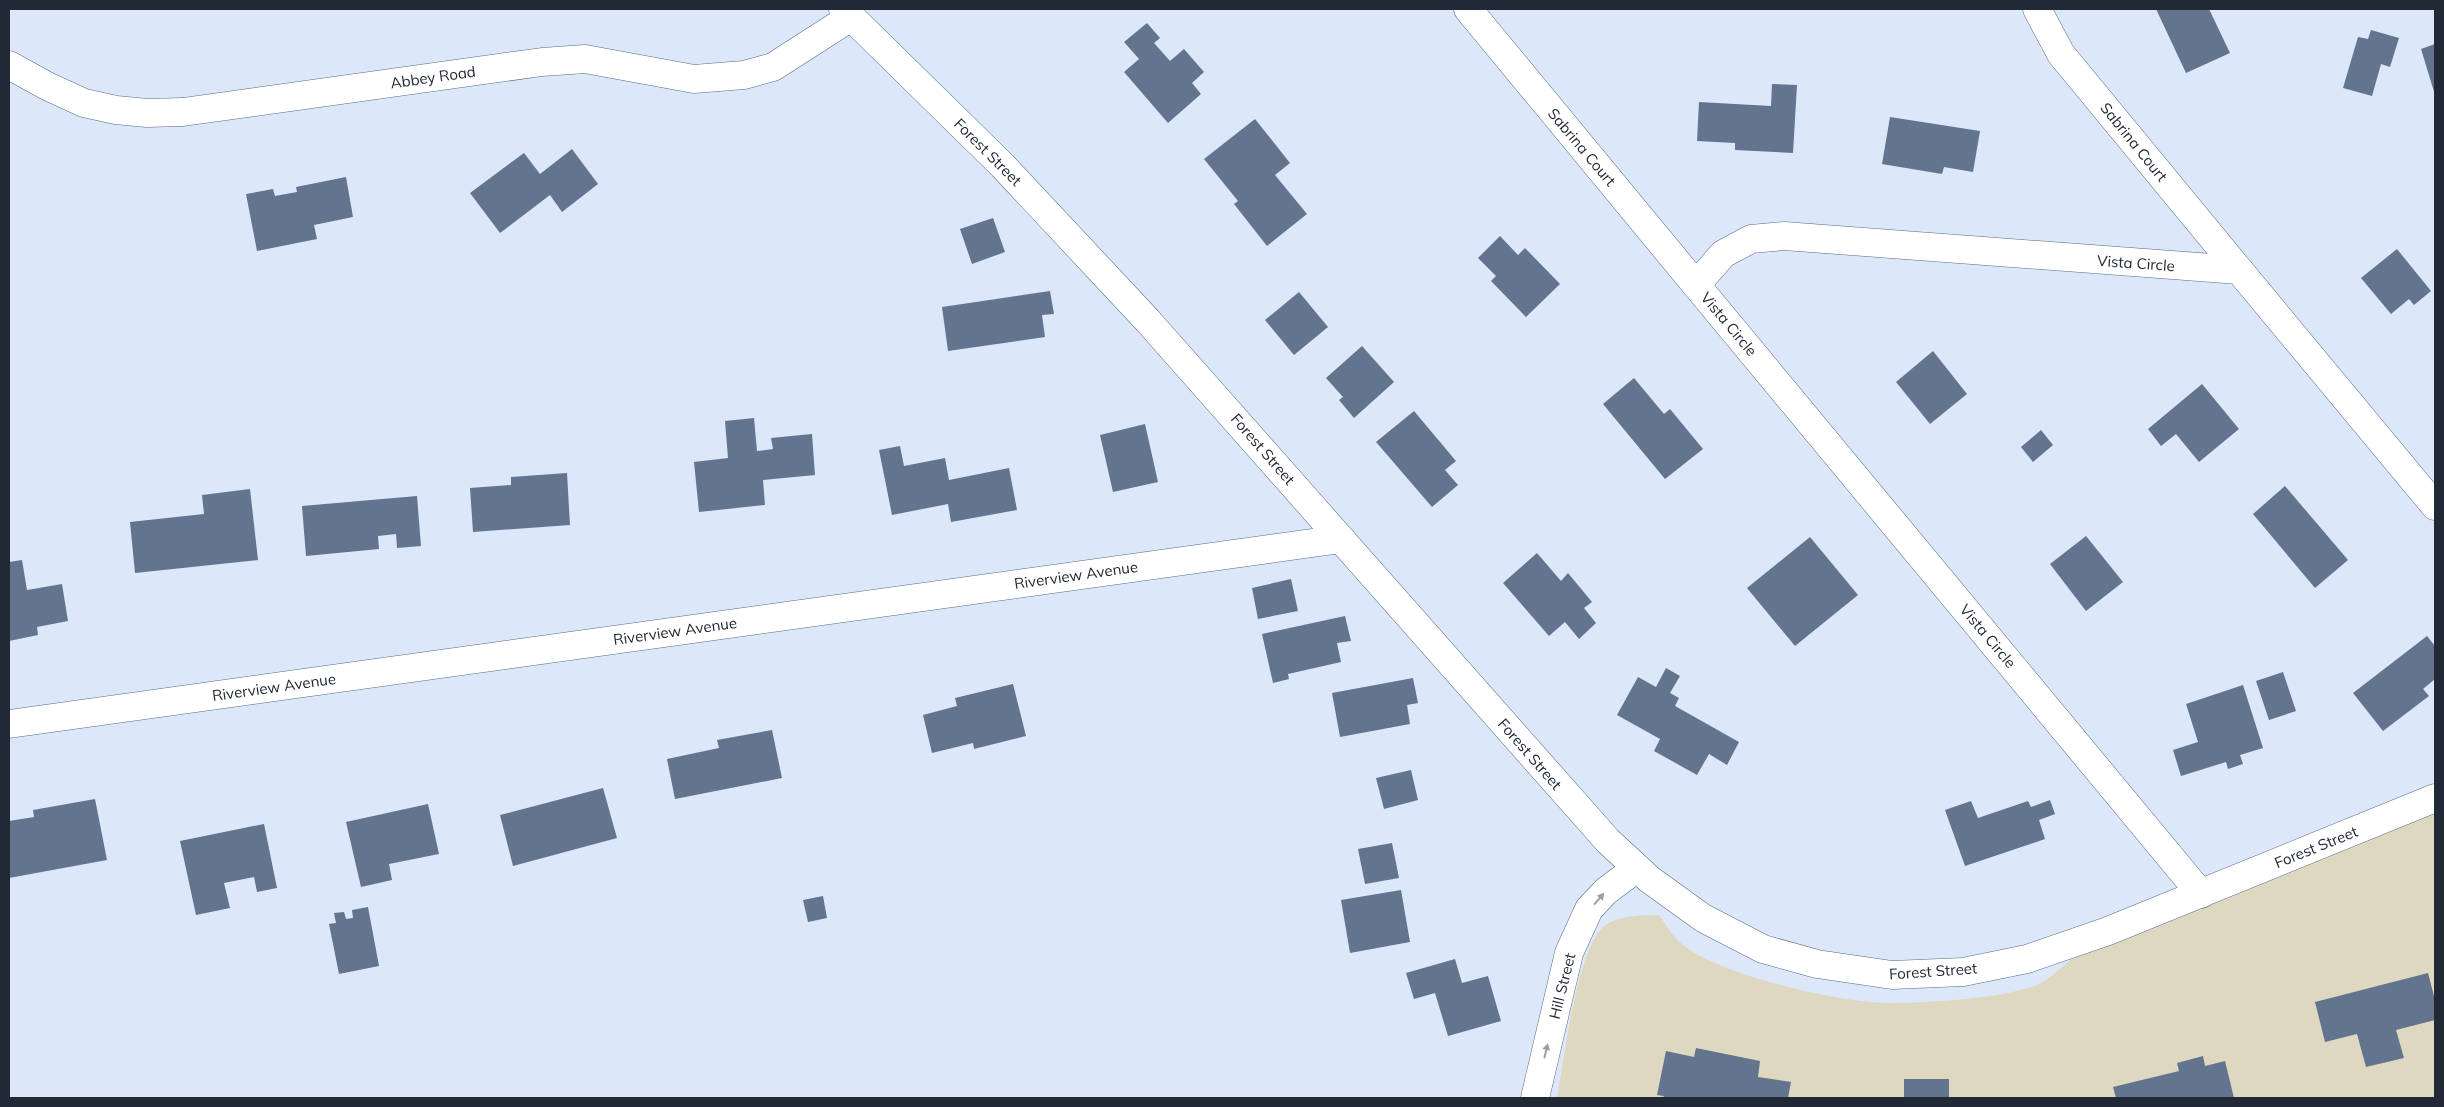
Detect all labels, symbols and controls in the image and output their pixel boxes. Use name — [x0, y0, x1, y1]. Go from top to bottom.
street label: Abbey Road — [389, 62, 477, 92]
street label: Sabrina Court — [2096, 99, 2172, 185]
street label: Sabrina Court — [1544, 104, 1620, 190]
street label: Forest Street — [950, 114, 1026, 190]
street label: Vista Circle — [2096, 251, 2176, 275]
street label: Vista Circle — [1697, 288, 1761, 360]
street label: Forest Street — [1227, 409, 1299, 489]
street label: Riverview Avenue — [1013, 557, 1139, 593]
street label: Vista Circle — [1956, 600, 2020, 672]
street label: Riverview Avenue — [612, 613, 738, 649]
street label: Riverview Avenue — [211, 669, 337, 705]
street label: Forest Street — [1494, 714, 1566, 794]
street label: Forest Street — [2272, 822, 2360, 872]
one-way arrow — [1593, 892, 1604, 905]
street label: Hill Street — [1545, 951, 1579, 1021]
street label: Forest Street — [1888, 958, 1978, 984]
one-way arrow — [1542, 1043, 1550, 1058]

